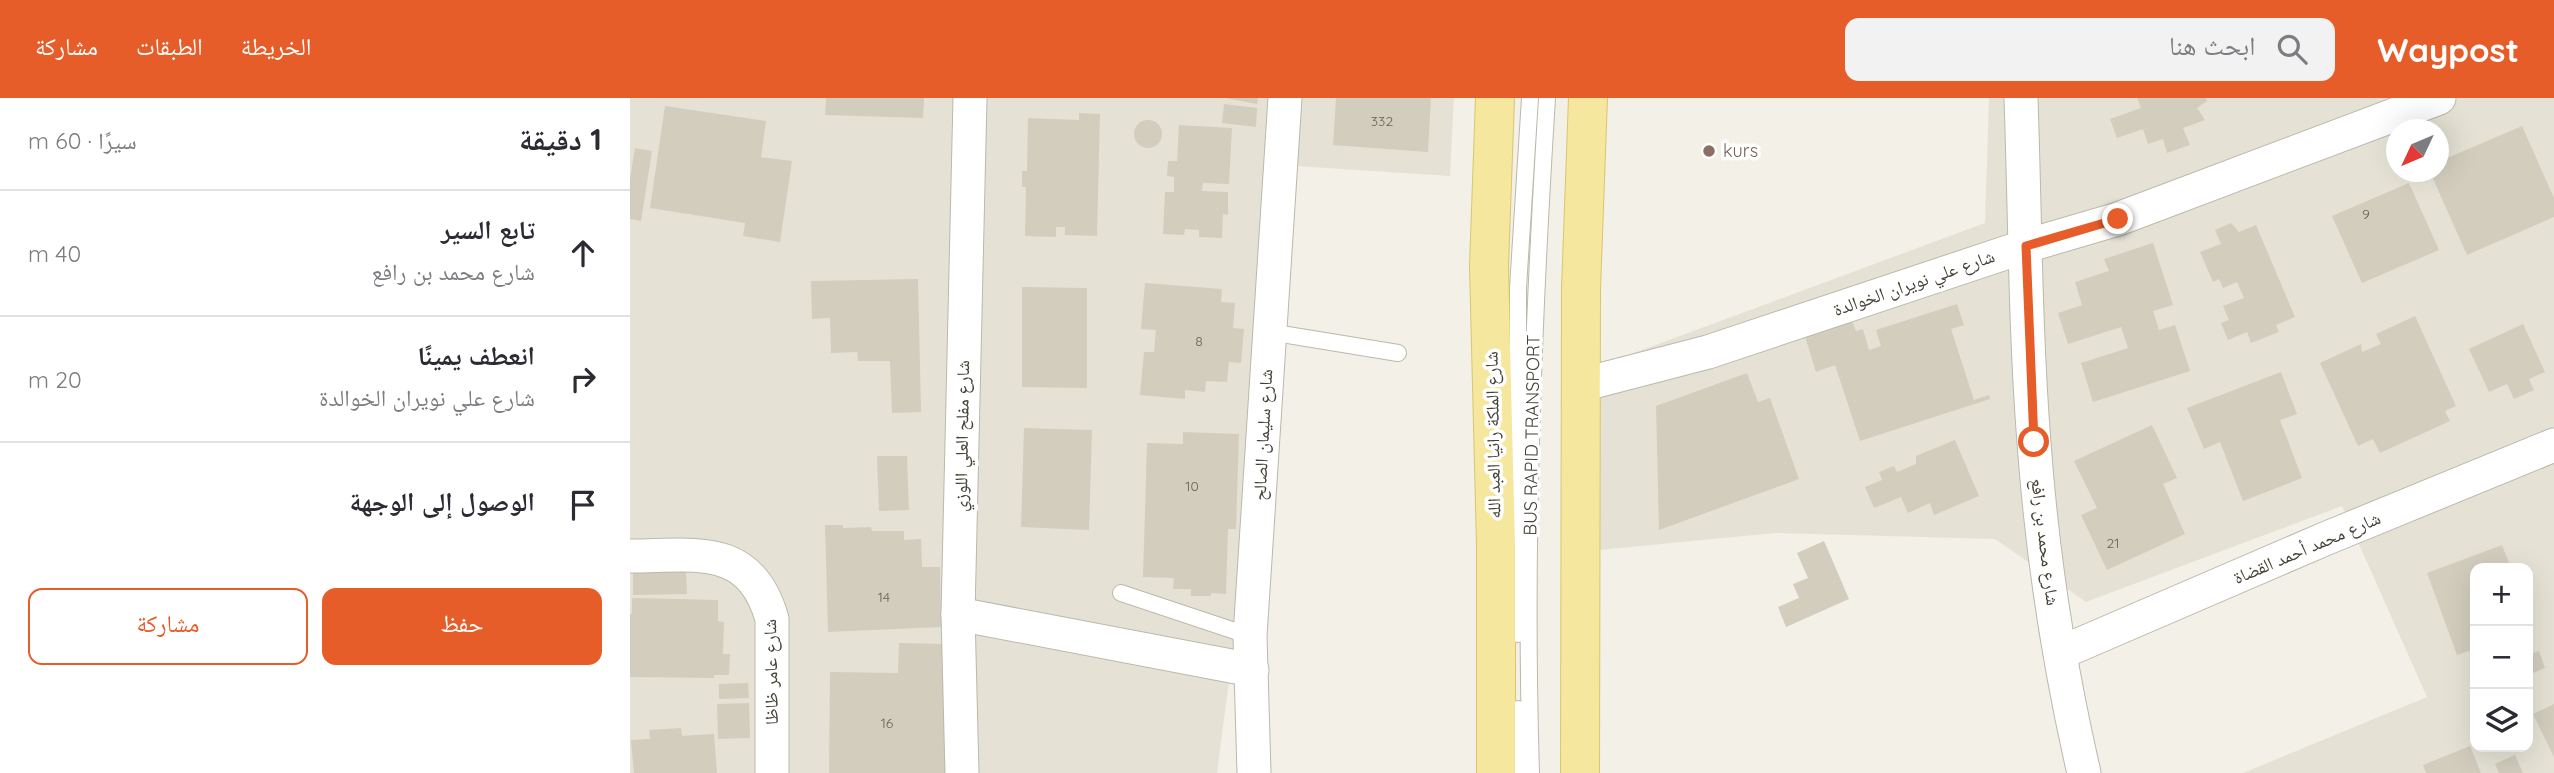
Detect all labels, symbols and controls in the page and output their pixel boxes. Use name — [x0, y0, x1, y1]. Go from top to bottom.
search box — [1845, 18, 2335, 81]
text: ابحث هنا — [2169, 29, 2255, 62]
text: Waypost — [2377, 29, 2519, 70]
icon: search — [2273, 30, 2311, 68]
text: مشاركة — [35, 31, 98, 61]
text: الطبقات — [136, 31, 203, 61]
text: الخريطة — [241, 31, 311, 61]
house number: 332 — [1371, 112, 1393, 130]
north arrow — [2386, 119, 2449, 182]
text: 1 دقيقة — [519, 120, 602, 158]
text: سيرًا · 60 m — [28, 126, 137, 155]
place label: kurs — [1723, 139, 1758, 162]
marker: kurs — [1701, 143, 1717, 159]
route end — [2102, 203, 2133, 234]
house number: 9 — [2362, 205, 2370, 223]
text: تابع السير — [441, 213, 535, 246]
icon: ahead — [564, 234, 602, 272]
text: 40 m — [28, 239, 81, 268]
street label: شارع علي نويران الخوالدة — [1830, 244, 1999, 324]
text: شارع محمد بن رافع — [371, 257, 535, 286]
house number: 8 — [1195, 332, 1203, 350]
street label: BUS RAPID TRANSPORT — [1518, 334, 1545, 536]
text: انعطف يمينًا — [417, 339, 535, 372]
street label: شارع الملكة رانيا العبد الله — [1480, 351, 1505, 519]
icon: right — [564, 360, 602, 398]
street label: شارع مفلح العلي اللوزي — [949, 360, 978, 512]
text: 20 m — [28, 365, 82, 394]
street label: شارع سليمان الصالح — [1248, 369, 1278, 501]
text: شارع علي نويران الخوالدة — [319, 383, 535, 412]
route start — [2018, 426, 2049, 457]
house number: 10 — [1185, 477, 1199, 495]
street label: شارع محمد بن رافع — [2025, 477, 2065, 607]
text: الوصول إلى الوجهة — [349, 485, 535, 518]
icon: arrive — [564, 486, 602, 524]
street label: شارع محمد أحمد القضاة — [2230, 506, 2384, 589]
house number: 21 — [2107, 534, 2119, 552]
map controls — [2470, 563, 2533, 752]
button: + — [2470, 563, 2533, 626]
button: مشاركة — [28, 588, 308, 665]
button: حفظ — [322, 588, 602, 665]
house number: 14 — [878, 588, 890, 606]
street label: شارع عامر ظاظا — [758, 619, 783, 725]
button: − — [2470, 626, 2533, 689]
button: layers — [2470, 689, 2533, 752]
house number: 16 — [881, 714, 894, 732]

